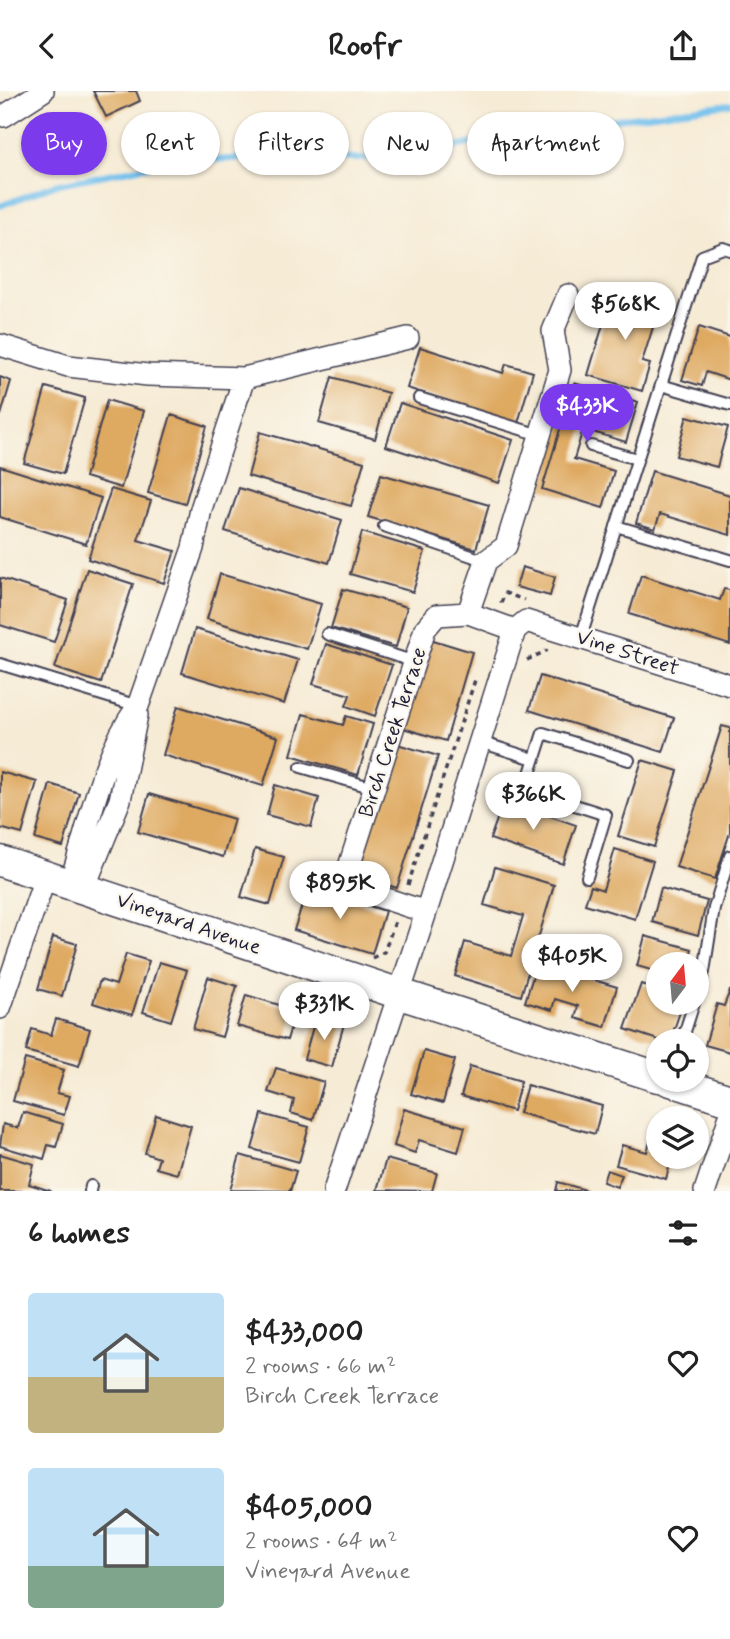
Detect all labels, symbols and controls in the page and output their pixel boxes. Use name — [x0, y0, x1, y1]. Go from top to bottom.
text: Roofr — [328, 25, 402, 67]
icon: back — [28, 27, 66, 65]
icon: share — [664, 27, 702, 65]
chip: Buy — [21, 112, 107, 175]
chip: Rent — [121, 112, 220, 175]
chip: Filters — [234, 112, 349, 175]
chip: New — [363, 112, 453, 175]
chip: Apartment — [467, 112, 624, 175]
pin: $568K — [576, 282, 674, 342]
text: $568K — [591, 290, 659, 320]
pin: $433K — [538, 385, 636, 444]
text: $433K — [556, 392, 618, 422]
street label: Vine Street — [573, 623, 683, 683]
street label: Birch Creek Terrace — [352, 644, 434, 821]
pin: $366K — [484, 773, 582, 832]
text: $366K — [501, 780, 565, 810]
pin: $895K — [291, 861, 389, 921]
text: $895K — [305, 869, 375, 899]
street label: Vineyard Avenue — [113, 886, 265, 962]
pin: $405K — [523, 935, 621, 994]
text: $405K — [537, 942, 607, 972]
north arrow — [646, 952, 709, 1015]
map controls — [646, 952, 709, 1169]
pin: $331K — [275, 983, 373, 1042]
text: $331K — [295, 990, 353, 1020]
button: locate — [646, 1029, 709, 1092]
button: layers — [646, 1106, 709, 1169]
text: 6 homes — [28, 1214, 130, 1253]
icon: filters — [664, 1214, 702, 1252]
text: $433,000 — [245, 1313, 364, 1352]
icon: home — [84, 1321, 168, 1405]
icon: heart — [664, 1344, 702, 1382]
text: 2 rooms · 66 m² — [245, 1352, 396, 1382]
text: Birch Creek Terrace — [245, 1382, 439, 1412]
text: $405,000 — [245, 1488, 372, 1527]
icon: home — [84, 1496, 168, 1580]
icon: heart — [664, 1519, 702, 1557]
text: 2 rooms · 64 m² — [245, 1527, 397, 1557]
text: Vineyard Avenue — [245, 1557, 411, 1587]

